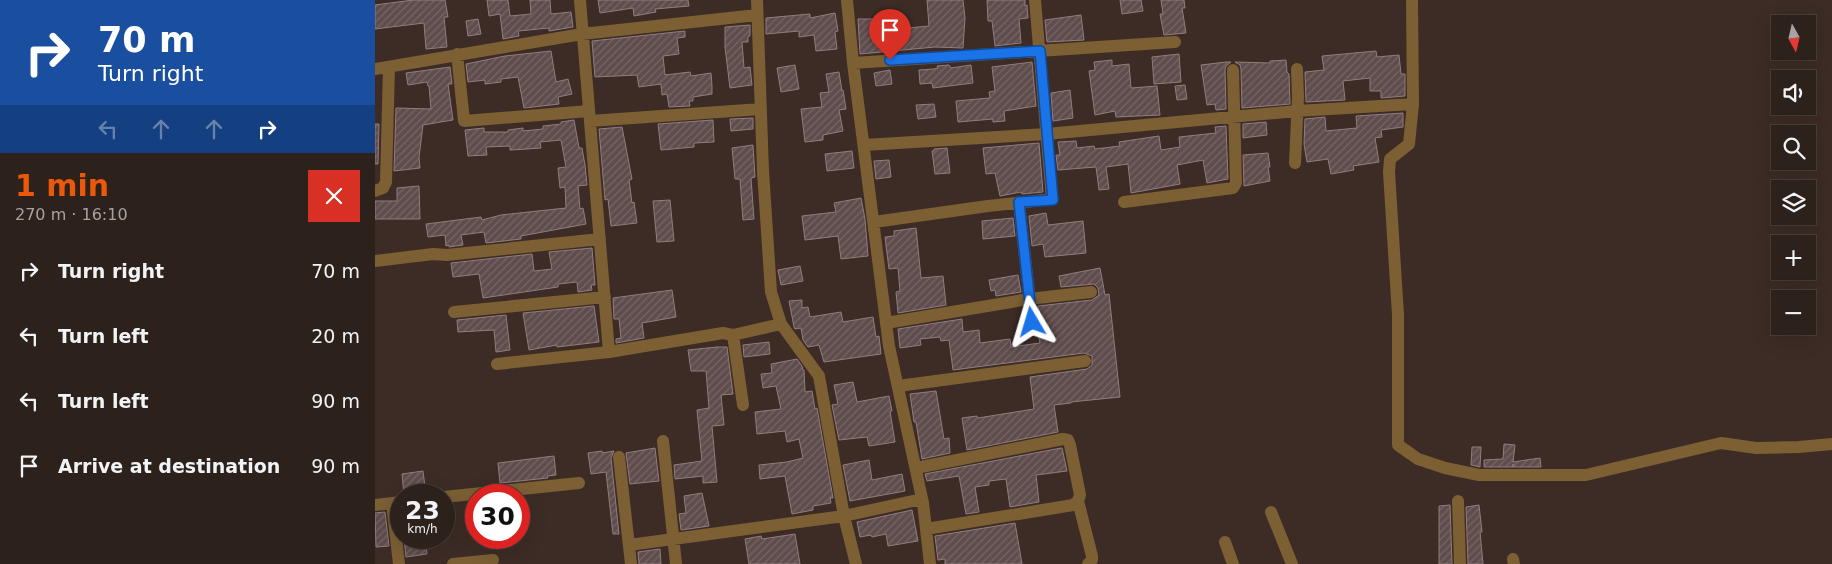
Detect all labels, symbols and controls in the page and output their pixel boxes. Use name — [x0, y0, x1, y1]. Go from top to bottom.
pin — [869, 9, 911, 60]
north arrow — [1771, 15, 1816, 60]
map controls — [1771, 15, 1816, 335]
icon: arrive — [876, 16, 904, 44]
icon: right — [15, 20, 80, 85]
text: 70 m — [98, 20, 195, 60]
text: Turn right — [98, 61, 203, 86]
button: sound — [1771, 70, 1816, 115]
icon: left — [94, 115, 122, 143]
icon: ahead — [147, 115, 175, 143]
icon: ahead — [200, 115, 228, 143]
icon: right — [253, 115, 281, 143]
button: search — [1771, 125, 1816, 170]
text: 1 min — [15, 168, 109, 203]
button: close — [308, 170, 360, 222]
button: layers — [1771, 180, 1816, 225]
text: 270 m · 16:10 — [15, 205, 128, 224]
button: + — [1771, 235, 1816, 280]
icon: right — [15, 257, 43, 285]
text: Turn right — [58, 260, 164, 282]
text: 70 m — [311, 260, 360, 282]
button: − — [1771, 290, 1816, 335]
position arrow — [1005, 295, 1057, 347]
icon: left — [15, 322, 43, 350]
text: Turn left — [58, 325, 149, 347]
text: 20 m — [311, 325, 360, 347]
icon: left — [15, 387, 43, 415]
text: Turn left — [58, 390, 149, 412]
text: 90 m — [311, 390, 360, 412]
icon: arrive — [15, 452, 43, 480]
text: Arrive at destination — [58, 455, 280, 477]
text: 90 m — [311, 455, 360, 477]
speed limit sign: 30 — [465, 484, 530, 549]
text: 23 — [405, 496, 440, 525]
text: km/h — [407, 522, 438, 536]

